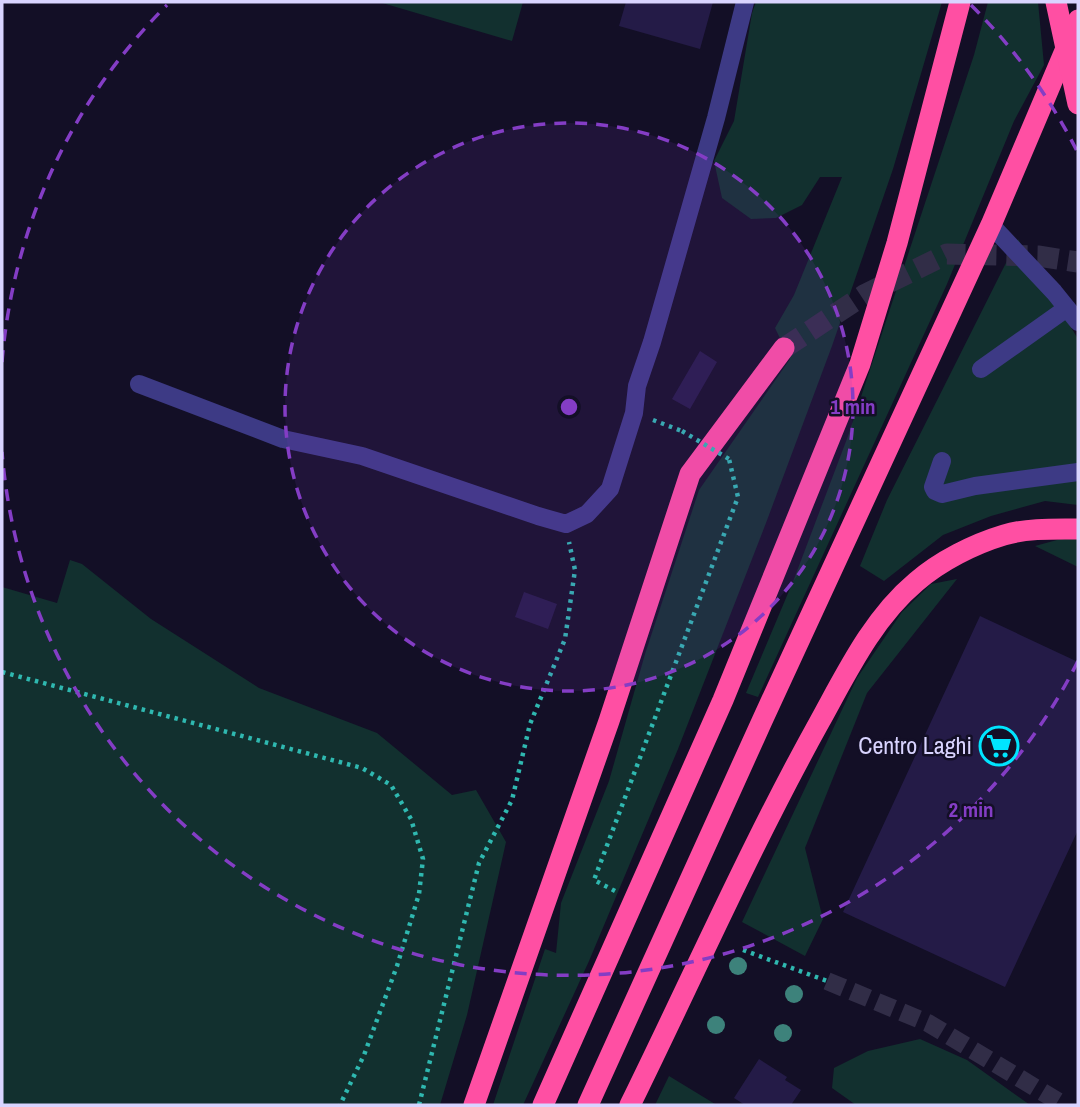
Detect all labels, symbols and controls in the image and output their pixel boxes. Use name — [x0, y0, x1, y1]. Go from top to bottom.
text: 1 min — [831, 392, 875, 421]
centre of rings — [557, 395, 581, 419]
supermarket icon: Centro Laghi — [978, 725, 1020, 767]
place label: Centro Laghi — [858, 729, 972, 761]
text: 2 min — [949, 795, 993, 824]

